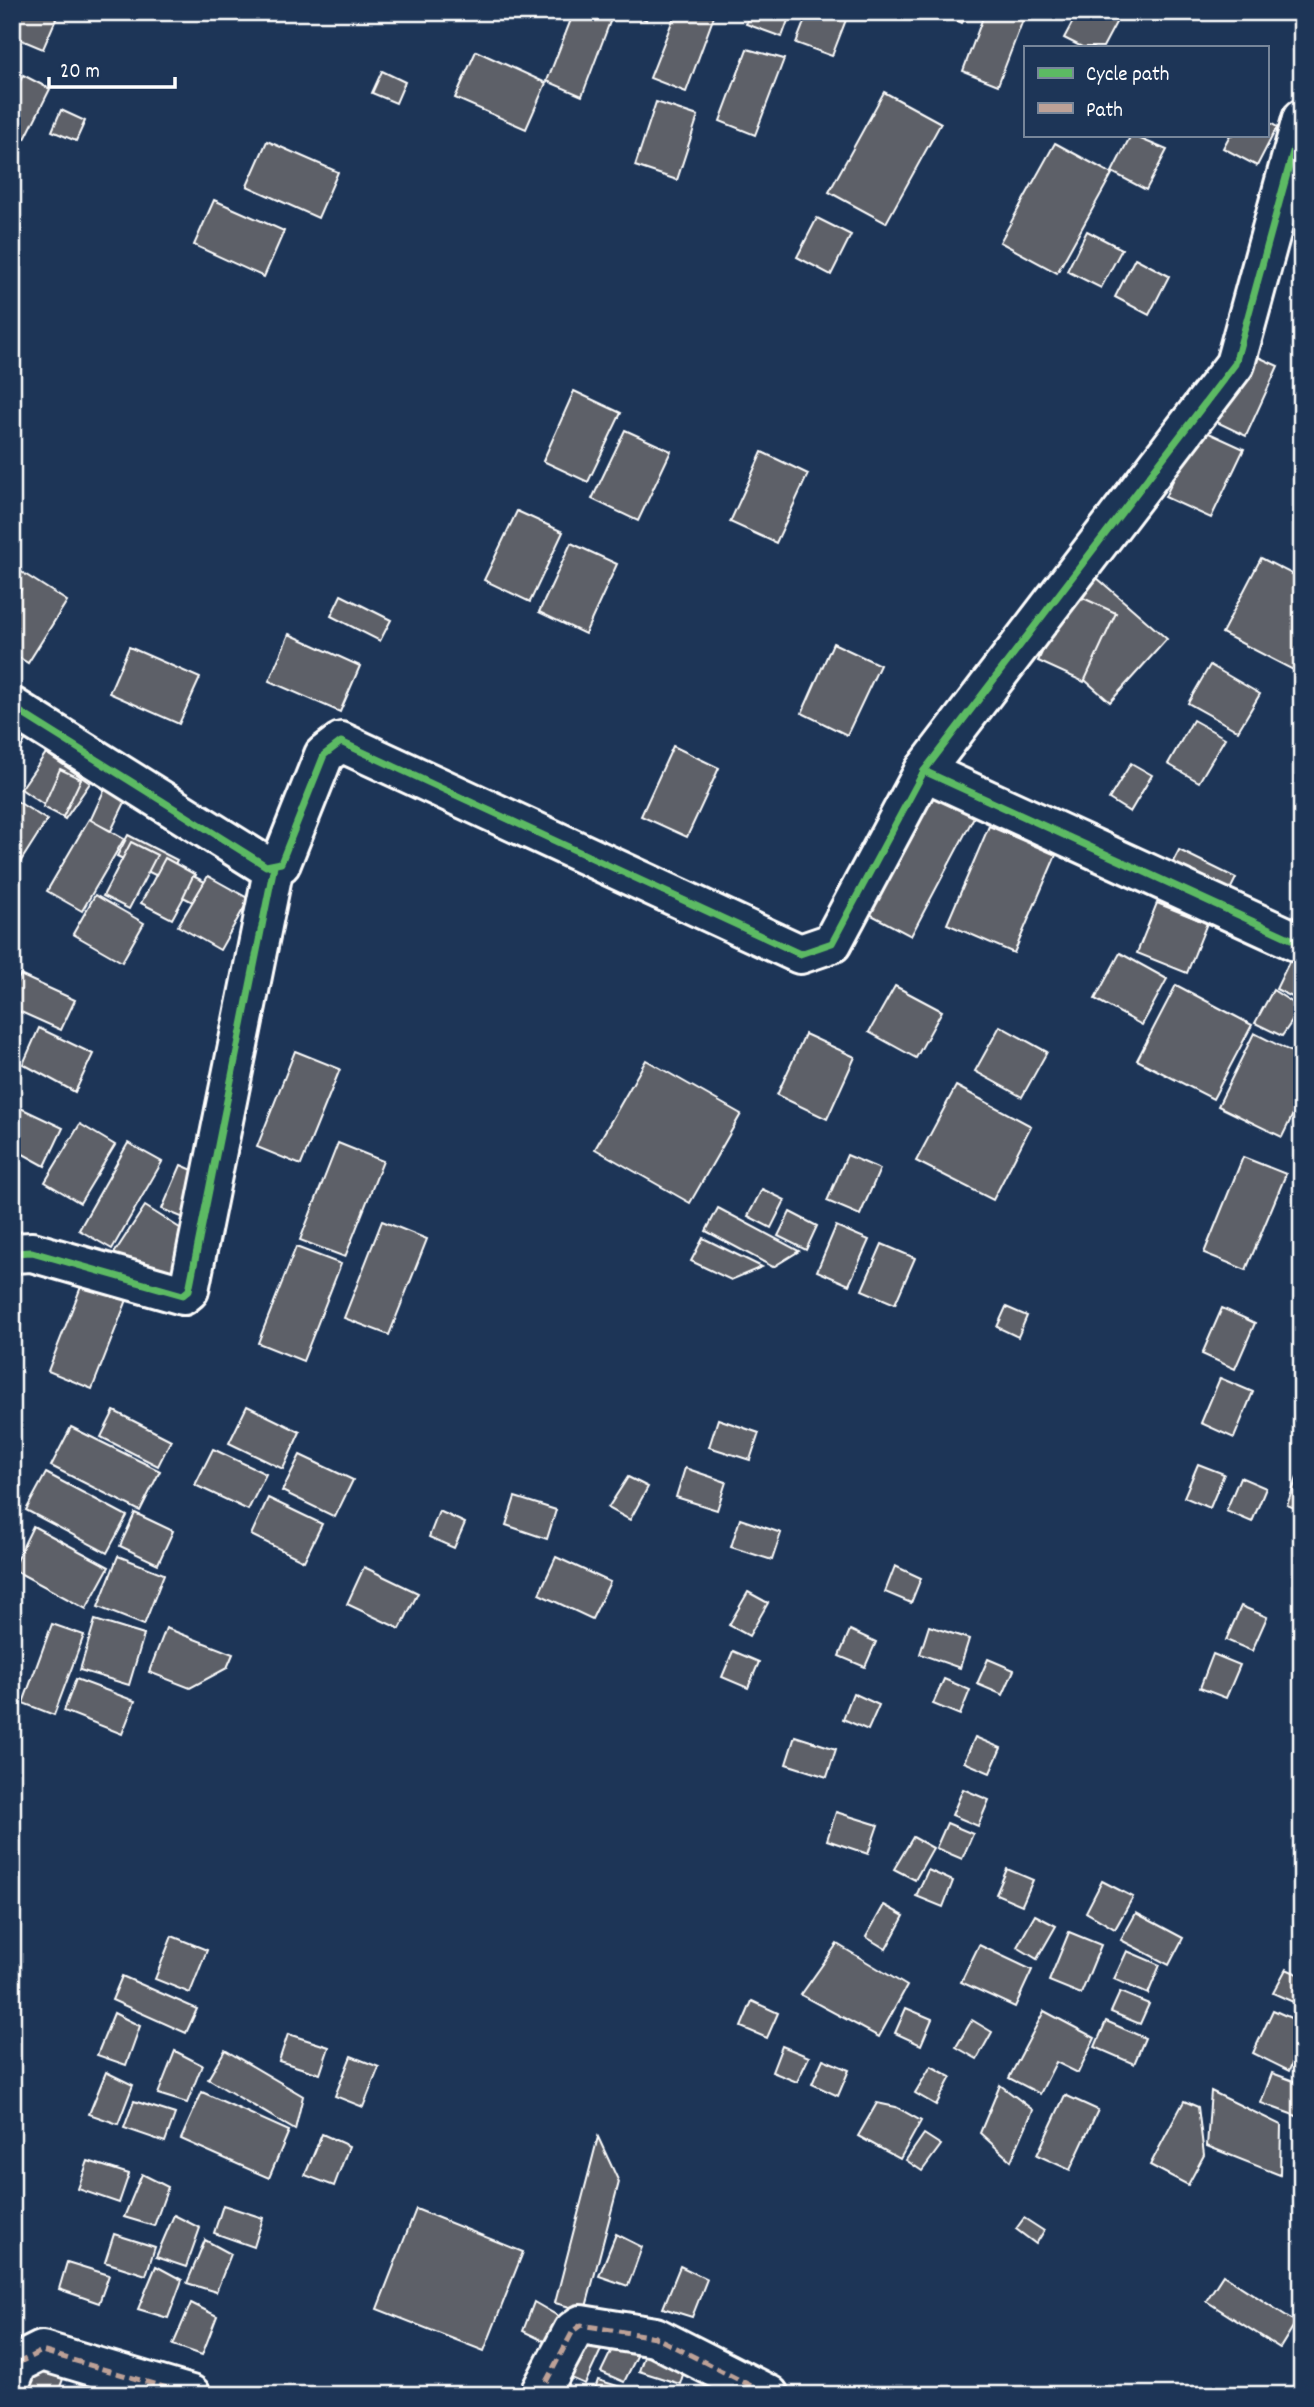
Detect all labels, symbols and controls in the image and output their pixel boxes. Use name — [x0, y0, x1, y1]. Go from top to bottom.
scale bar — [49, 46, 175, 90]
legend — [1024, 46, 1268, 136]
text: 20 m — [60, 58, 100, 88]
text: Cycle path — [1086, 61, 1169, 91]
text: Path — [1086, 97, 1123, 127]

